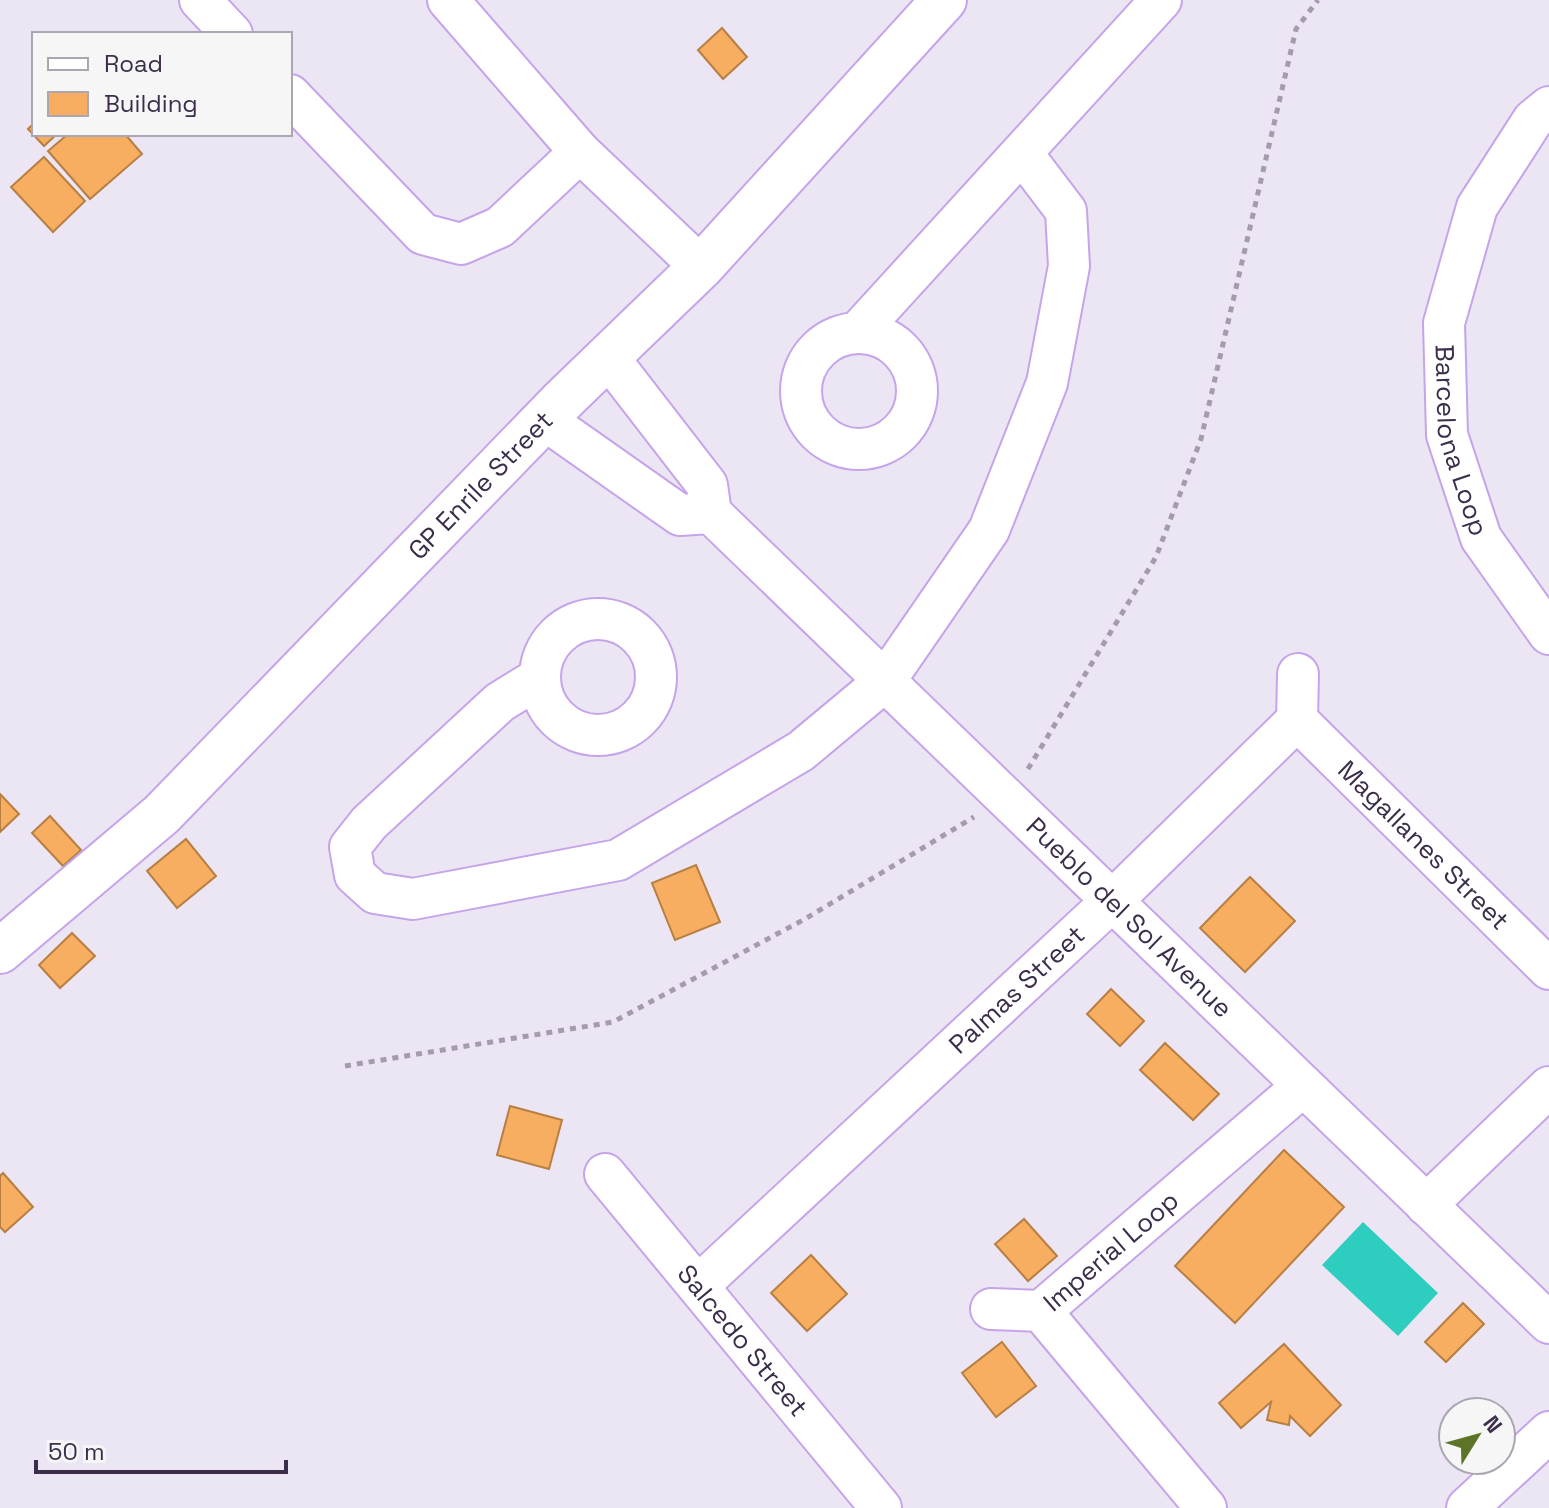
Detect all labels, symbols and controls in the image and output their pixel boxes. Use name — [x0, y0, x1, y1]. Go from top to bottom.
legend — [32, 32, 292, 136]
text: Road — [104, 48, 163, 79]
text: Building — [104, 88, 198, 119]
street label: Barcelona Loop — [1428, 344, 1496, 540]
street label: GP Enrile Street — [401, 404, 560, 567]
street label: Magallanes Street — [1331, 753, 1517, 937]
street label: Pueblo del Sol Avenue — [1019, 810, 1240, 1025]
street label: Palmas Street — [942, 918, 1092, 1061]
street label: Imperial Loop — [1036, 1183, 1186, 1319]
street label: Salcedo Street — [670, 1257, 815, 1424]
north arrow — [1437, 1396, 1517, 1476]
text: N — [1477, 1410, 1509, 1438]
scale bar — [36, 1424, 286, 1474]
text: 50 m — [48, 1436, 105, 1467]

